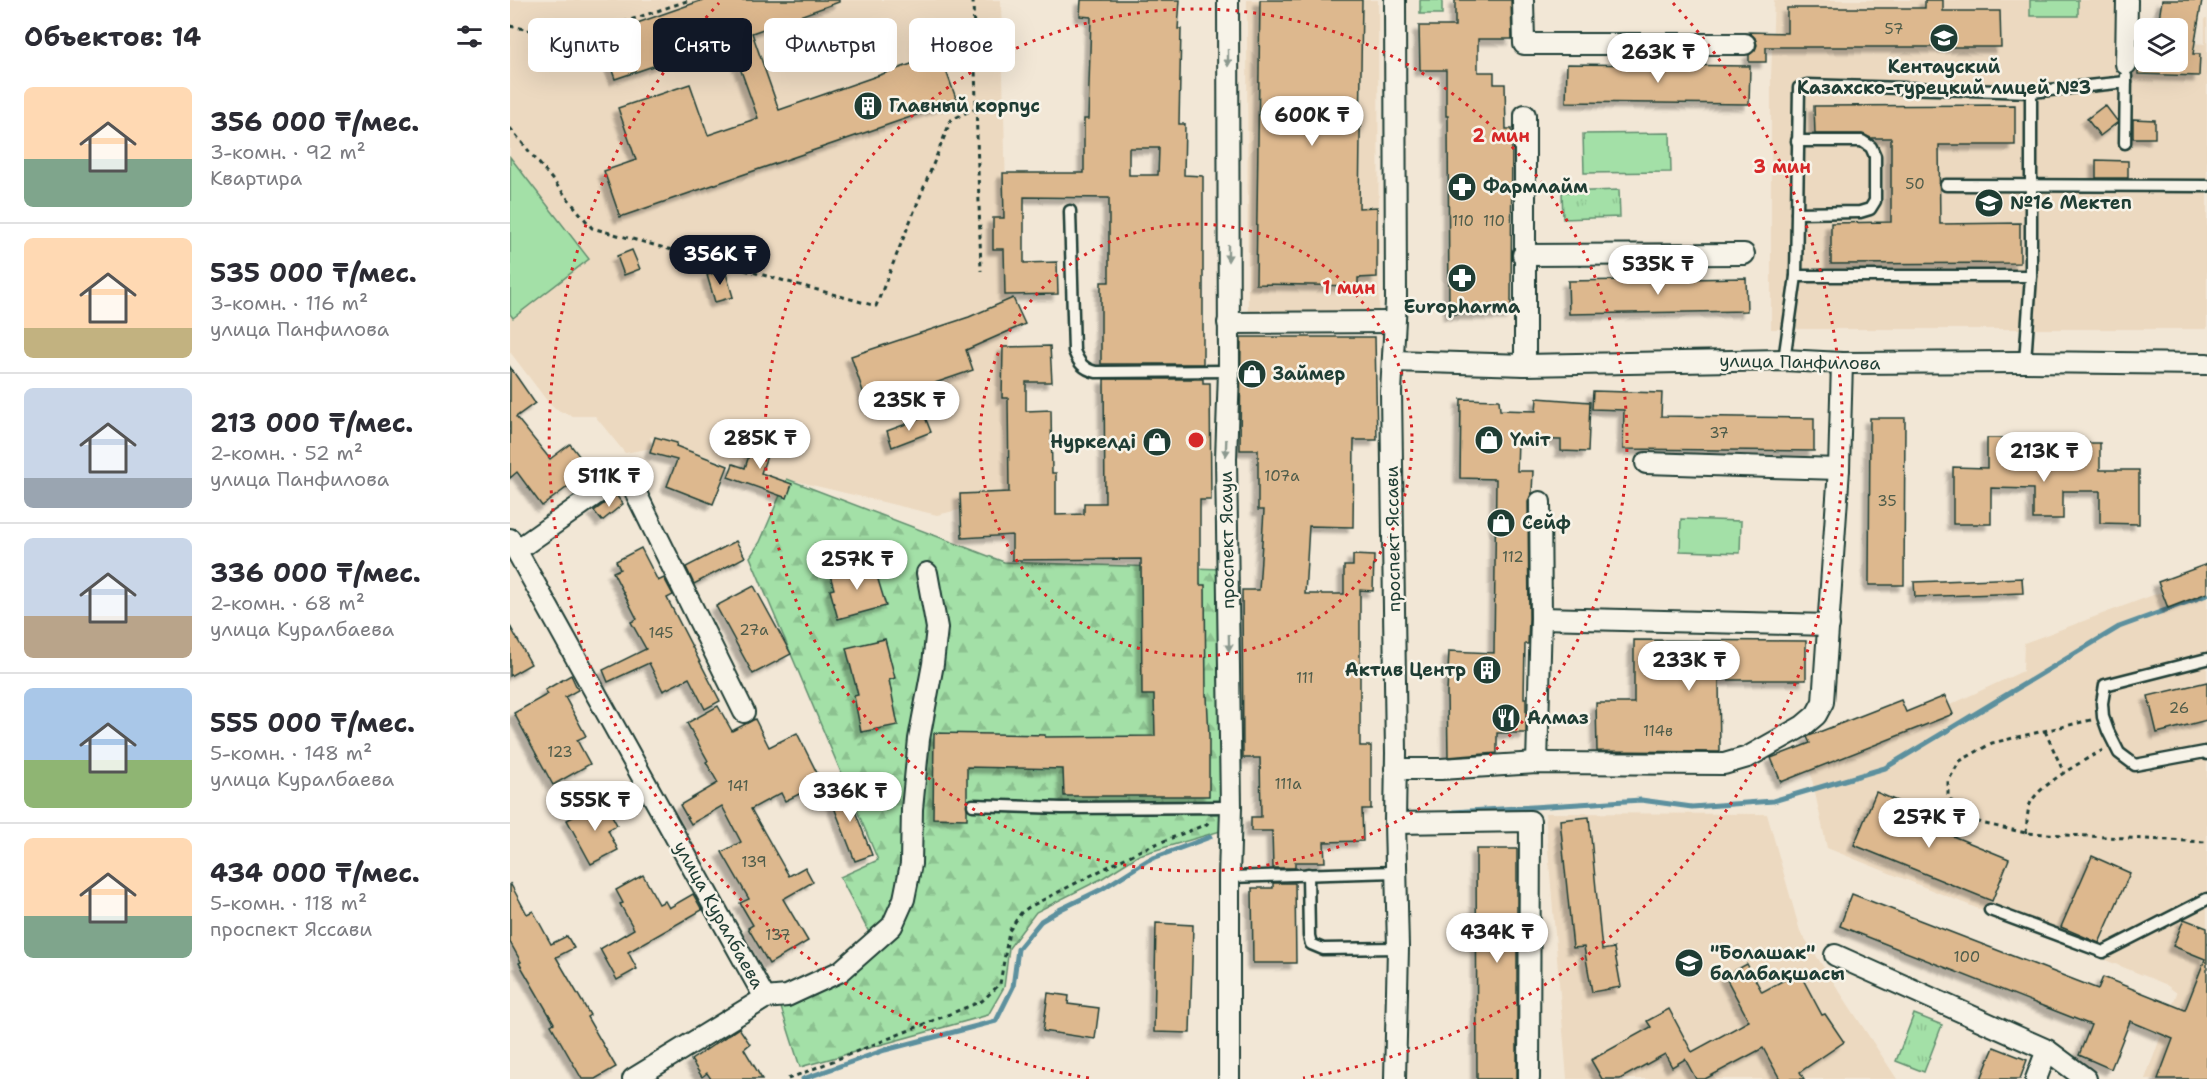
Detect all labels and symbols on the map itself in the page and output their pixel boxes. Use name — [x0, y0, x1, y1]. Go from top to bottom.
house number: 57 — [1885, 19, 1903, 39]
school or university icon: Кентауский Казахско-турецкий лицей №3 — [1928, 22, 1960, 54]
pin: 263K ₸ — [1609, 33, 1707, 84]
one-way arrow — [1223, 49, 1233, 68]
place label: Кентауский Казахско-турецкий лицей №3 — [1797, 55, 2091, 100]
building icon: Главный корпус — [852, 90, 884, 122]
place label: Главный корпус — [889, 94, 1040, 118]
pin: 600K ₸ — [1263, 96, 1361, 147]
text: 2 мин — [1472, 124, 1530, 148]
text: 3 мин — [1753, 155, 1811, 179]
pharmacy icon: Фармлайм — [1446, 171, 1478, 203]
house number: 50 — [1905, 174, 1925, 194]
place label: Фармлайм — [1483, 175, 1588, 199]
school or university icon: №16 Мектеп — [1973, 187, 2005, 219]
place label: №16 Мектеп — [2010, 191, 2132, 215]
house number: 110 — [1452, 211, 1474, 231]
house number: 110 — [1483, 211, 1505, 231]
pin: 356K ₸ — [671, 235, 769, 286]
one-way arrow — [1223, 244, 1233, 263]
pin: 535K ₸ — [1609, 245, 1707, 296]
pharmacy icon: Europharma — [1446, 262, 1478, 294]
text: 1 мин — [1322, 276, 1376, 300]
place label: Europharma — [1404, 295, 1521, 319]
street label: улица Панфилова — [1719, 349, 1881, 375]
shop icon: Займер — [1236, 358, 1268, 390]
place label: Займер — [1273, 362, 1346, 386]
pin: 235K ₸ — [860, 381, 958, 432]
pin: 285K ₸ — [711, 419, 809, 470]
house number: 37 — [1709, 423, 1729, 443]
shop icon: Үміт — [1473, 424, 1505, 456]
shop icon: Нуркелді — [1141, 426, 1173, 458]
place label: Үміт — [1510, 428, 1551, 452]
place label: Нуркелді — [1050, 430, 1136, 454]
centre of rings — [1186, 430, 1206, 450]
pin: 213K ₸ — [1995, 432, 2093, 483]
one-way arrow — [1221, 439, 1231, 458]
pin: 511K ₸ — [560, 457, 658, 508]
house number: 107а — [1264, 466, 1300, 486]
street label: проспект Яссави — [1380, 466, 1406, 612]
street label: проспект Ясауи — [1214, 471, 1240, 609]
house number: 35 — [1877, 491, 1897, 511]
shop icon: Сейф — [1485, 507, 1517, 539]
place label: Сейф — [1522, 511, 1571, 535]
pin: 257K ₸ — [808, 540, 906, 591]
house number: 112 — [1502, 547, 1524, 567]
house number: 27а — [739, 620, 769, 640]
house number: 145 — [649, 623, 673, 643]
one-way arrow — [1224, 634, 1233, 653]
pin: 233K ₸ — [1640, 641, 1738, 692]
building icon: Актив Центр — [1471, 654, 1503, 686]
place label: Актив Центр — [1345, 658, 1466, 682]
house number: 111 — [1296, 668, 1314, 688]
house number: 26 — [2169, 698, 2189, 718]
restaurant icon: Алмаз — [1490, 702, 1522, 734]
place label: Алмаз — [1527, 706, 1589, 730]
house number: 114в — [1643, 721, 1673, 741]
house number: 123 — [547, 742, 573, 762]
pin: 336K ₸ — [801, 772, 899, 823]
house number: 111а — [1274, 774, 1302, 794]
house number: 141 — [727, 776, 749, 796]
pin: 555K ₸ — [546, 781, 644, 832]
pin: 257K ₸ — [1880, 798, 1978, 849]
street label: улица Куралбаева — [668, 837, 770, 993]
house number: 139 — [741, 852, 767, 872]
pin: 434K ₸ — [1448, 913, 1546, 964]
house number: 137 — [765, 925, 791, 945]
place label: "Болашак" балабақшасы — [1710, 941, 1845, 986]
school or university icon: "Болашак" балабақшасы — [1673, 947, 1705, 979]
house number: 100 — [1954, 947, 1980, 967]

